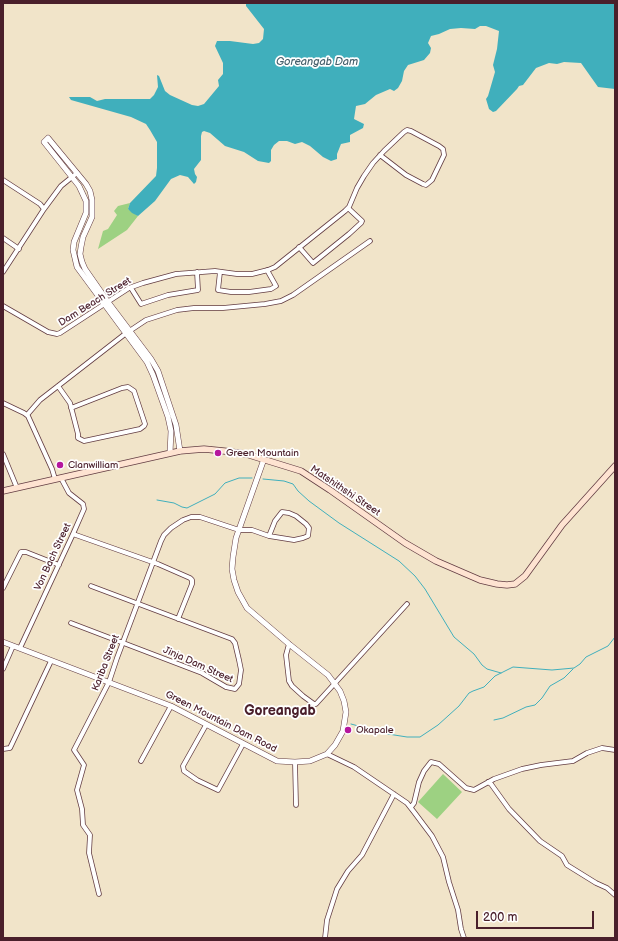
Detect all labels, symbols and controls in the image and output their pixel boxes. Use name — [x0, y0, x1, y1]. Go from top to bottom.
water label: Goreangab Dam — [276, 55, 358, 69]
street label: Dam Beach Street — [57, 275, 133, 329]
place label: Green Mountain — [226, 447, 299, 459]
marker: Green Mountain — [213, 448, 223, 458]
place label: Clanwilliam — [68, 459, 118, 471]
marker: Clanwilliam — [55, 460, 65, 470]
street label: Matshithshi Street — [308, 463, 382, 519]
street label: Von Bach Street — [32, 521, 74, 593]
street label: Kariba Street — [90, 633, 122, 693]
street label: Jinja Dam Street — [161, 644, 235, 686]
street label: Green Mountain Dam Road — [163, 689, 279, 755]
district label: Goreangab — [244, 703, 316, 719]
place label: Okapale — [356, 724, 394, 736]
marker: Okapale — [343, 725, 353, 735]
scale bar — [478, 903, 596, 929]
text: 200 m — [483, 910, 517, 925]

